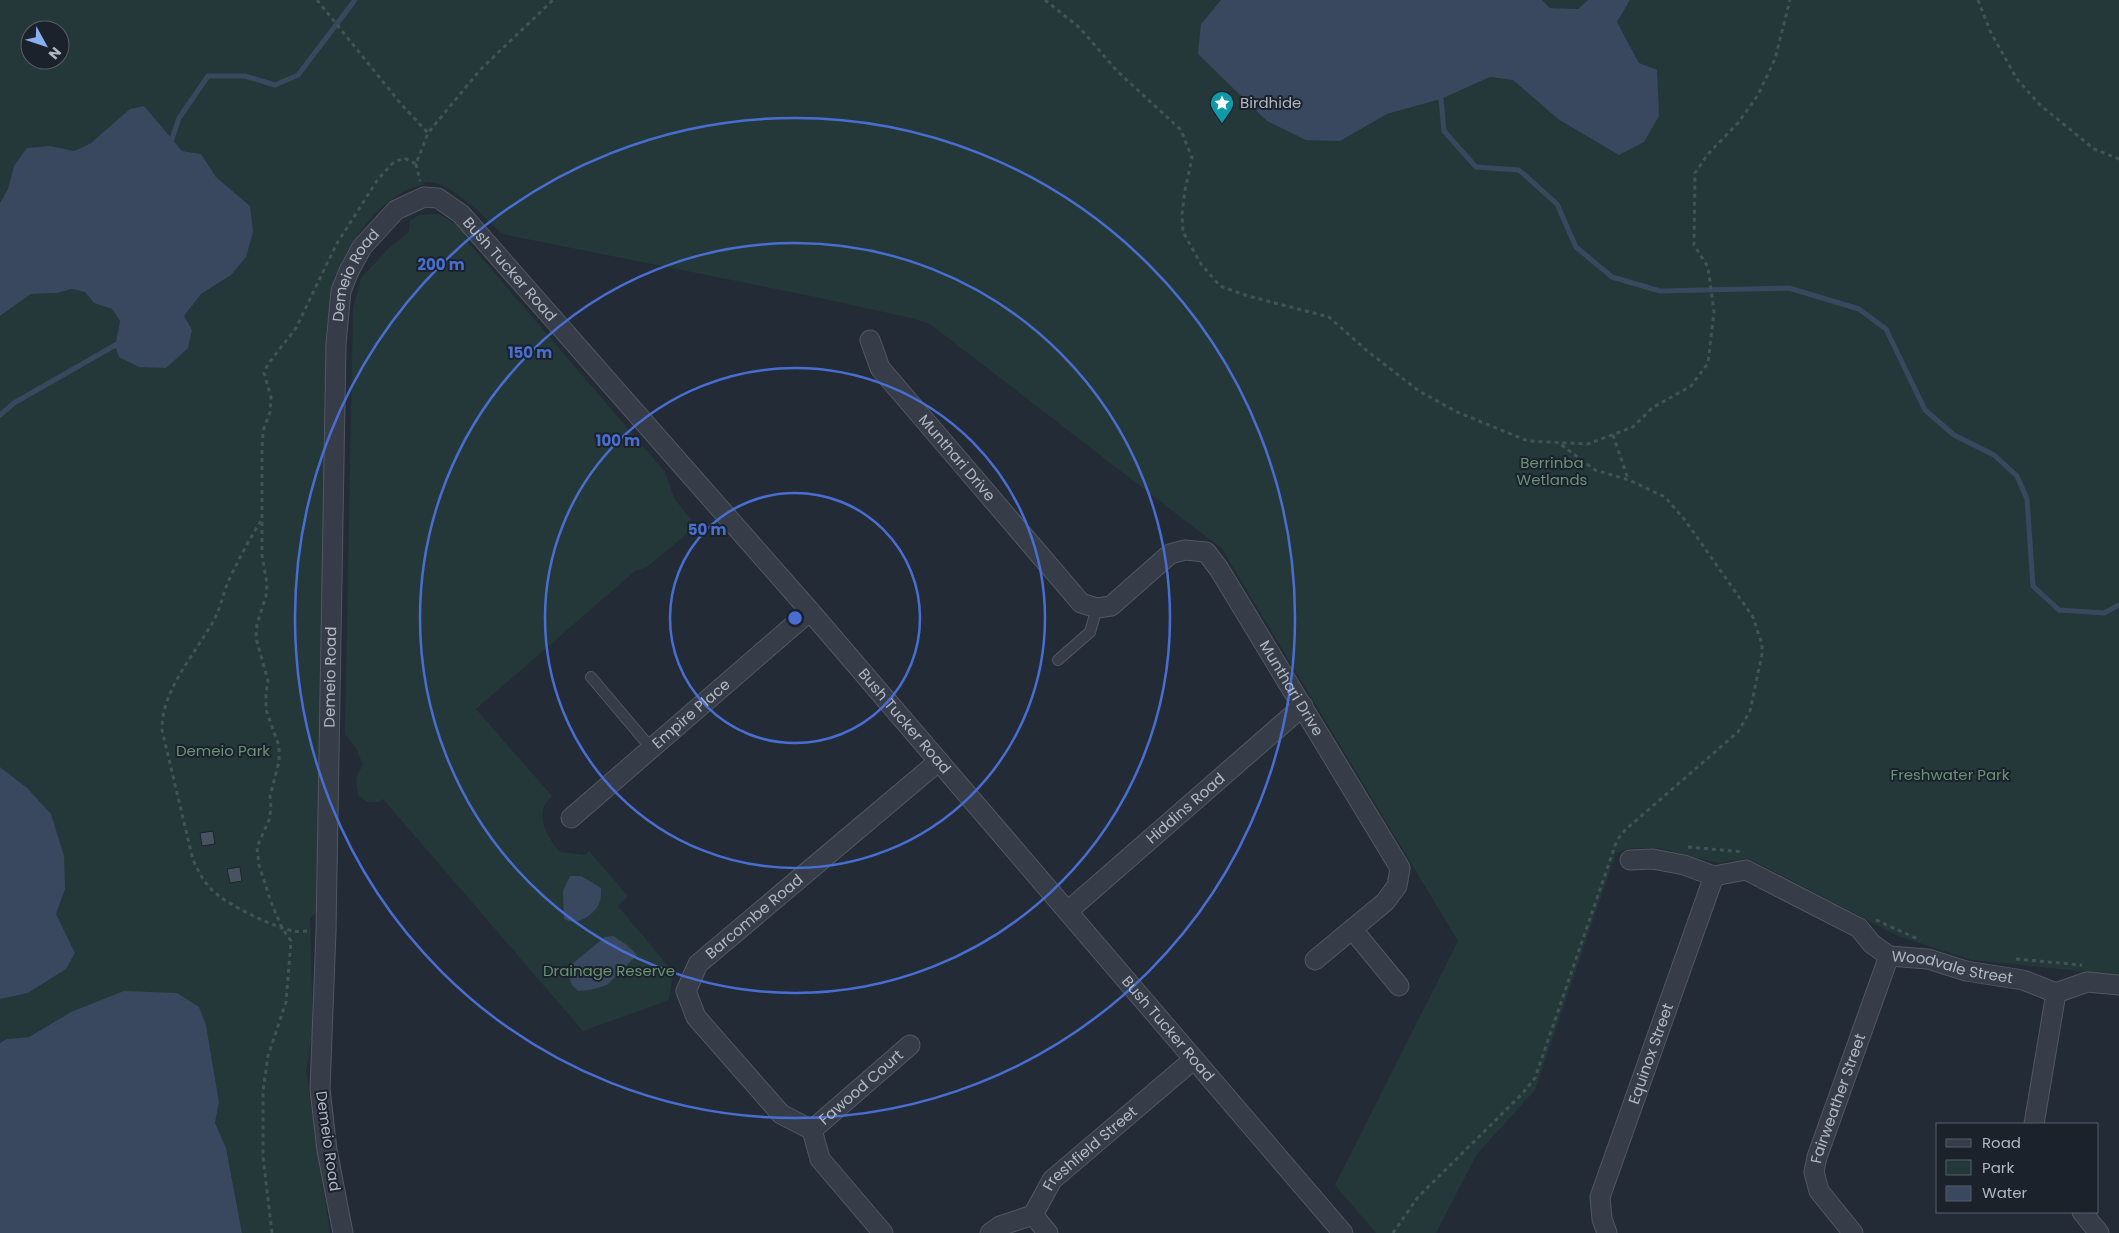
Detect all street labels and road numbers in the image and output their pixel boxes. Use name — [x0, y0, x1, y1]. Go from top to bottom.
street label: Bush Tucker Road — [458, 212, 562, 326]
street label: Demeio Road — [327, 224, 384, 323]
street label: Munthari Drive — [914, 410, 1000, 506]
street label: Demeio Road — [318, 626, 341, 728]
street label: Munthari Drive — [1255, 636, 1329, 740]
street label: Bush Tucker Road — [854, 664, 956, 778]
street label: Empire Place — [647, 674, 734, 753]
street label: Hiddins Road — [1141, 768, 1229, 848]
street label: Barcombe Road — [701, 869, 807, 963]
street label: Woodvale Street — [1891, 945, 2014, 988]
street label: Bush Tucker Road — [1117, 971, 1219, 1086]
street label: Equinox Street — [1623, 1000, 1678, 1107]
street label: Fairweather Street — [1805, 1031, 1870, 1165]
street label: Fawood Court — [814, 1045, 907, 1129]
street label: Demeio Road — [311, 1089, 346, 1192]
street label: Freshfield Street — [1037, 1101, 1142, 1194]

